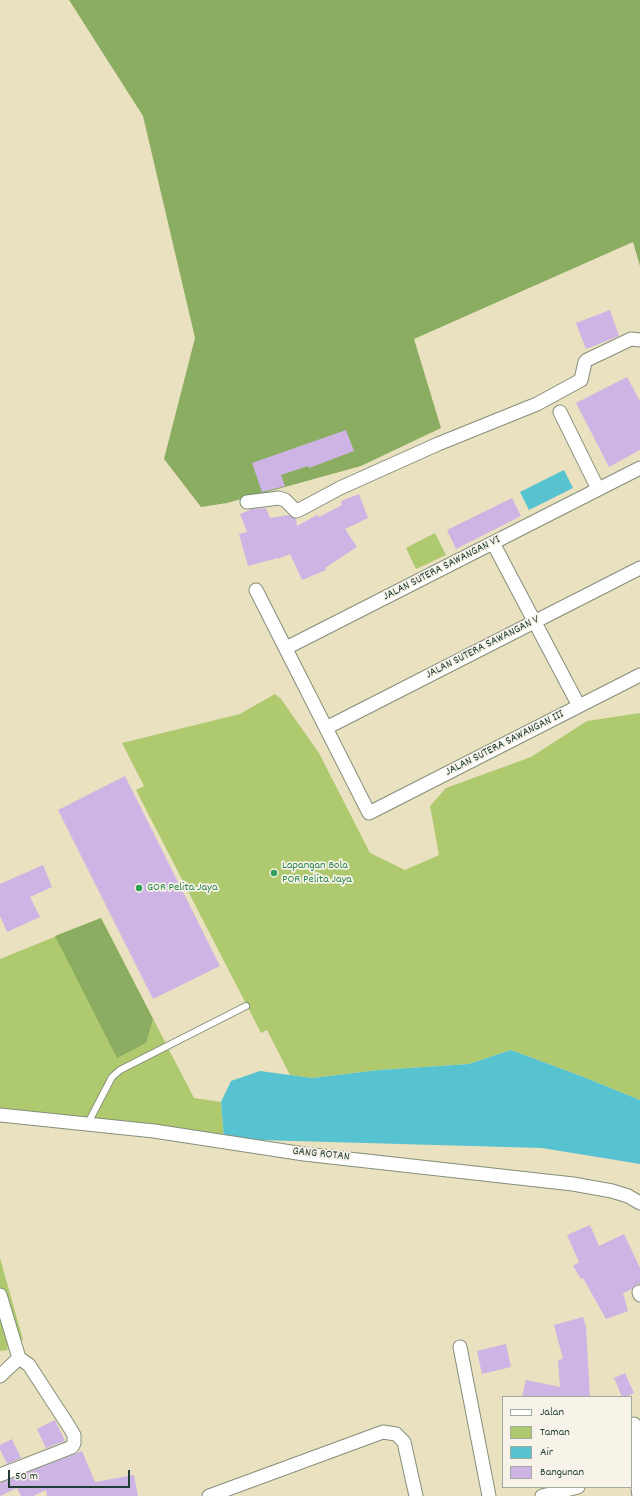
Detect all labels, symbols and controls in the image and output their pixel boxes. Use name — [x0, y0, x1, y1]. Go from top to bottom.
street label: JALAN SUTERA SAWANGAN VI — [381, 533, 503, 605]
street label: JALAN SUTERA SAWANGAN V — [424, 613, 542, 683]
street label: JALAN SUTERA SAWANGAN III — [443, 708, 567, 780]
place label: Lapangan Bola POR Pelita Jaya — [282, 859, 352, 887]
marker: Lapangan Bola POR Pelita Jaya — [269, 868, 279, 878]
place label: GOR Pelita Jaya — [147, 881, 218, 895]
marker: GOR Pelita Jaya — [134, 883, 144, 893]
street label: GANG ROTAN — [292, 1145, 350, 1165]
legend — [502, 1396, 632, 1488]
text: Jalan — [540, 1404, 564, 1421]
text: Taman — [540, 1424, 570, 1441]
text: Air — [540, 1444, 553, 1461]
scale bar — [10, 1462, 132, 1488]
text: Bangunan — [540, 1464, 584, 1481]
text: 50 m — [15, 1468, 38, 1485]

